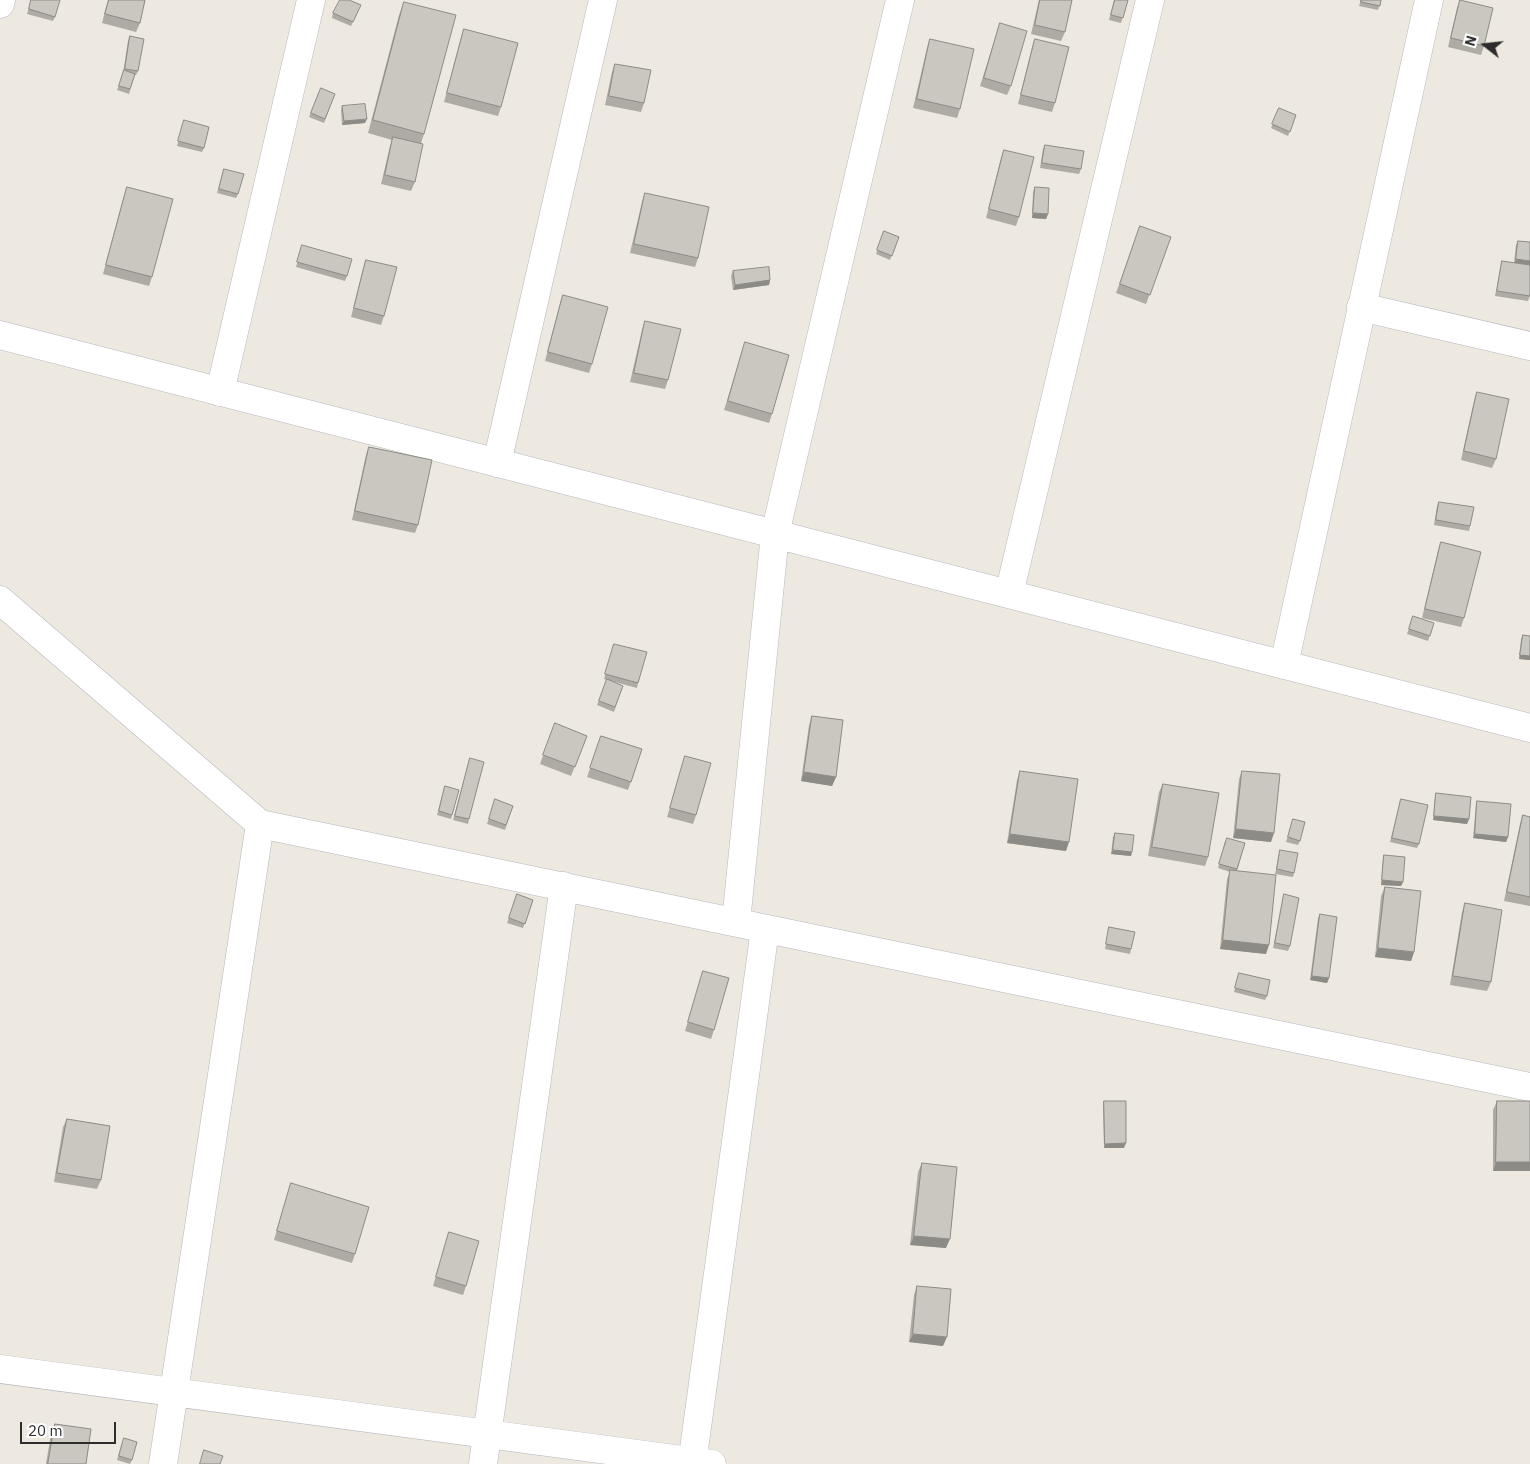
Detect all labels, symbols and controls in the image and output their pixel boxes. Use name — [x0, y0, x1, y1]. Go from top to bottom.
north arrow — [1460, 20, 1510, 70]
text: N — [1461, 34, 1481, 48]
scale bar — [22, 1412, 119, 1444]
text: 20 m — [28, 1421, 63, 1440]

